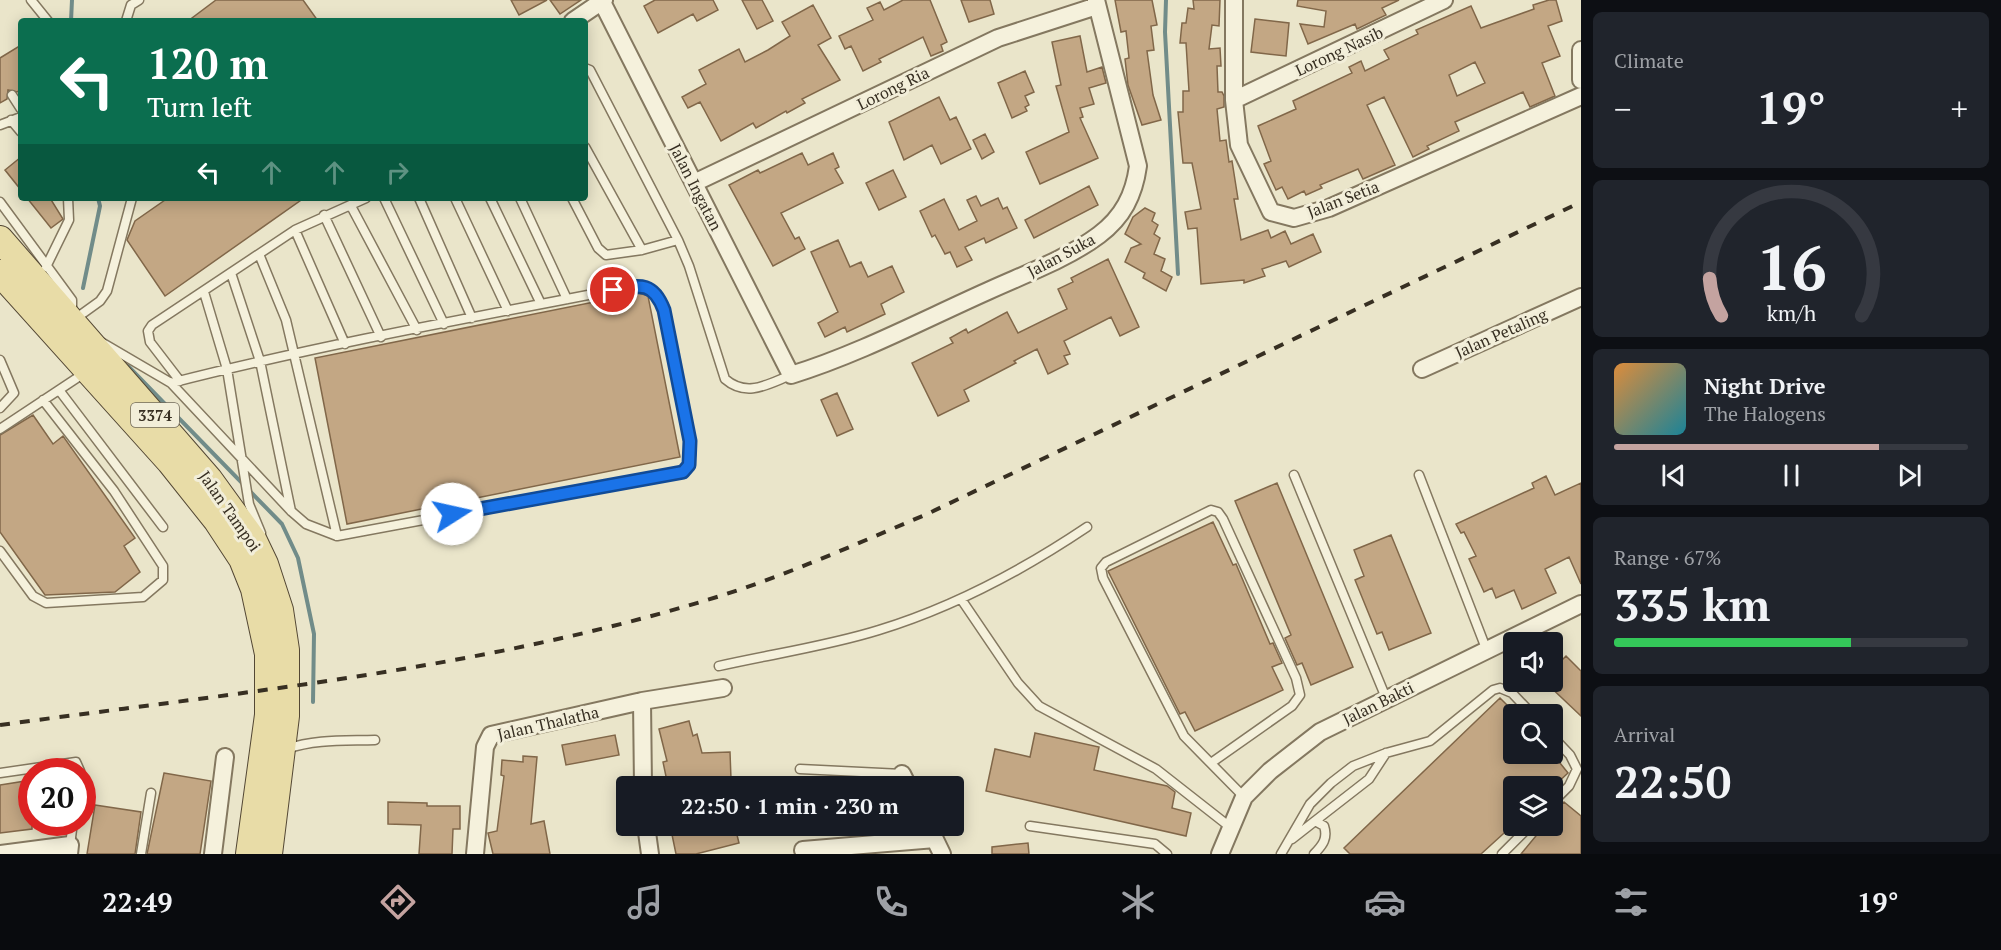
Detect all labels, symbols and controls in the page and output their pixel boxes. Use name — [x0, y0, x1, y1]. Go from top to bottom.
street label: Lorong Nasib — [1291, 21, 1387, 81]
text: 120 m — [147, 35, 268, 91]
icon: left — [48, 42, 126, 120]
text: Climate — [1614, 47, 1684, 74]
street label: Lorong Ria — [853, 61, 933, 115]
text: 19° — [1756, 77, 1826, 137]
text: − — [1614, 87, 1632, 130]
text: + — [1950, 87, 1968, 130]
text: Turn left — [147, 89, 252, 125]
street label: Jalan Ingatan — [665, 140, 728, 235]
icon: left — [192, 156, 225, 189]
icon: ahead — [255, 156, 288, 189]
icon: ahead — [318, 156, 351, 189]
icon: right — [381, 156, 414, 189]
street label: Jalan Setia — [1304, 175, 1382, 223]
text: 16 — [1756, 225, 1826, 308]
street label: Jalan Suka — [1023, 228, 1099, 282]
pin — [587, 264, 638, 315]
icon: arrive — [596, 273, 629, 306]
text: km/h — [1766, 299, 1816, 327]
street label: Jalan Petaling — [1452, 303, 1551, 363]
text: Night Drive — [1704, 371, 1826, 400]
text: The Halogens — [1704, 400, 1826, 427]
road number: 3374 — [131, 403, 179, 427]
icon: previous — [1657, 459, 1690, 492]
icon: pause — [1775, 459, 1808, 492]
icon: next — [1893, 459, 1926, 492]
street label: Jalan Tampoi — [194, 466, 266, 556]
position arrow — [420, 482, 484, 546]
text: Range · 67% — [1614, 544, 1721, 571]
text: 335 km — [1614, 574, 1770, 634]
map controls — [1503, 632, 1563, 836]
button: sound — [1503, 632, 1563, 692]
street label: Jalan Bakti — [1339, 676, 1417, 730]
street label: Jalan Thalatha — [495, 701, 601, 745]
button: search — [1503, 704, 1563, 764]
text: Arrival — [1614, 721, 1675, 748]
text: 22:50 — [1614, 751, 1731, 811]
speed limit sign: 20 — [18, 758, 96, 836]
button: layers — [1503, 776, 1563, 836]
text: 22:50 · 1 min · 230 m — [681, 791, 899, 820]
icon: directions — [377, 881, 419, 923]
icon: music — [624, 881, 666, 923]
icon: phone — [870, 881, 912, 923]
icon: climate — [1117, 881, 1159, 923]
icon: car — [1364, 881, 1406, 923]
icon: filters — [1610, 881, 1652, 923]
text: 22:49 — [102, 884, 173, 920]
text: 19° — [1857, 884, 1899, 920]

